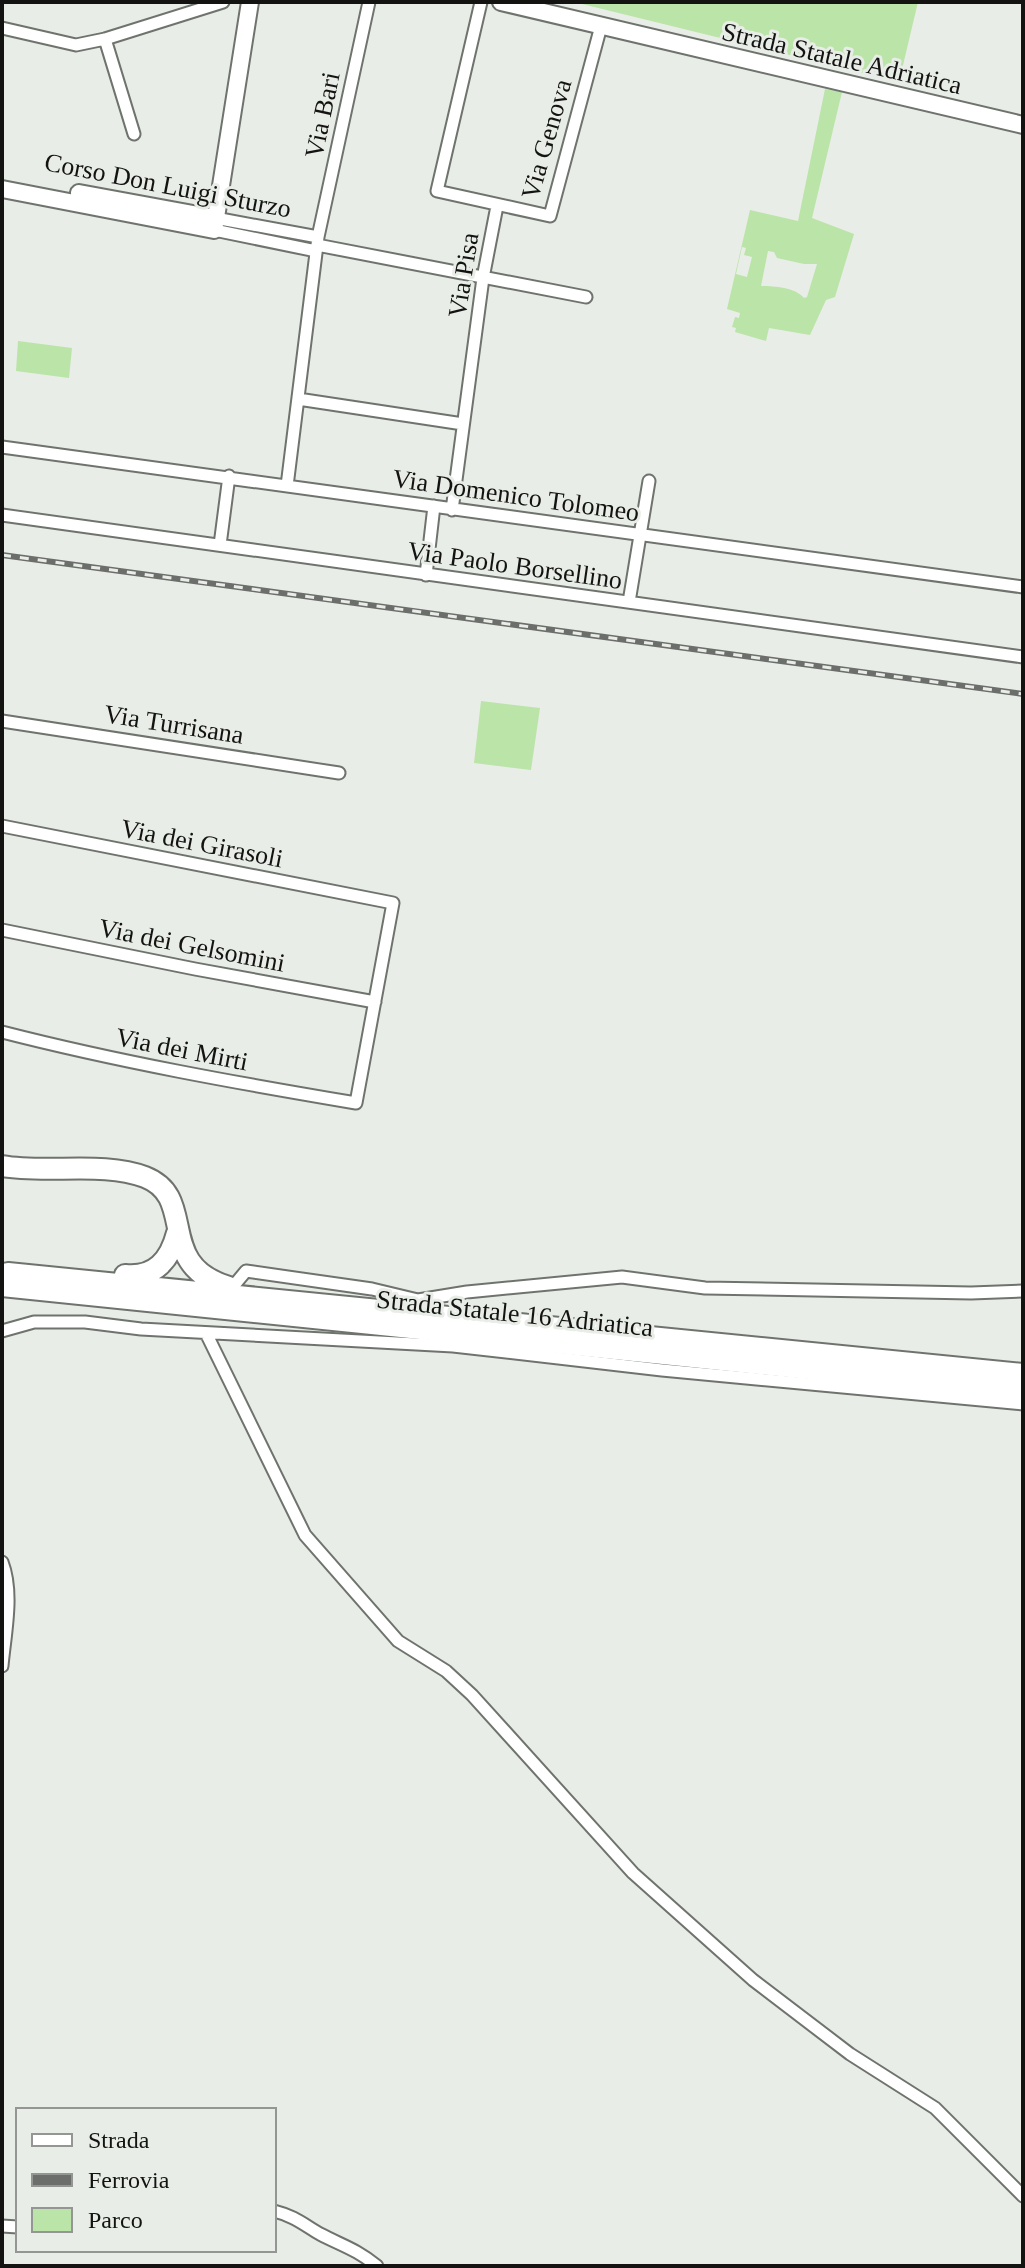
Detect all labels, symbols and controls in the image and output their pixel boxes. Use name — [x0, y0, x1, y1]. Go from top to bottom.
street label: Strada Statale Adriatica — [719, 17, 965, 100]
street label: Via Bari — [299, 69, 346, 161]
street label: Via Genova — [516, 75, 578, 202]
street label: Corso Don Luigi Sturzo — [42, 147, 294, 224]
street label: Via Pisa — [442, 230, 485, 320]
street label: Via Domenico Tolomeo — [391, 464, 641, 527]
street label: Via Paolo Borsellino — [406, 536, 624, 595]
street label: Via Turrisana — [102, 699, 246, 750]
street label: Via dei Girasoli — [118, 814, 285, 873]
street label: Via dei Gelsomini — [96, 913, 287, 978]
street label: Via dei Mirti — [113, 1022, 251, 1077]
street label: Strada Statale 16 Adriatica — [375, 1285, 655, 1342]
legend — [16, 2108, 276, 2252]
text: Strada — [88, 2127, 150, 2153]
text: Ferrovia — [88, 2167, 170, 2193]
text: Parco — [88, 2207, 143, 2233]

